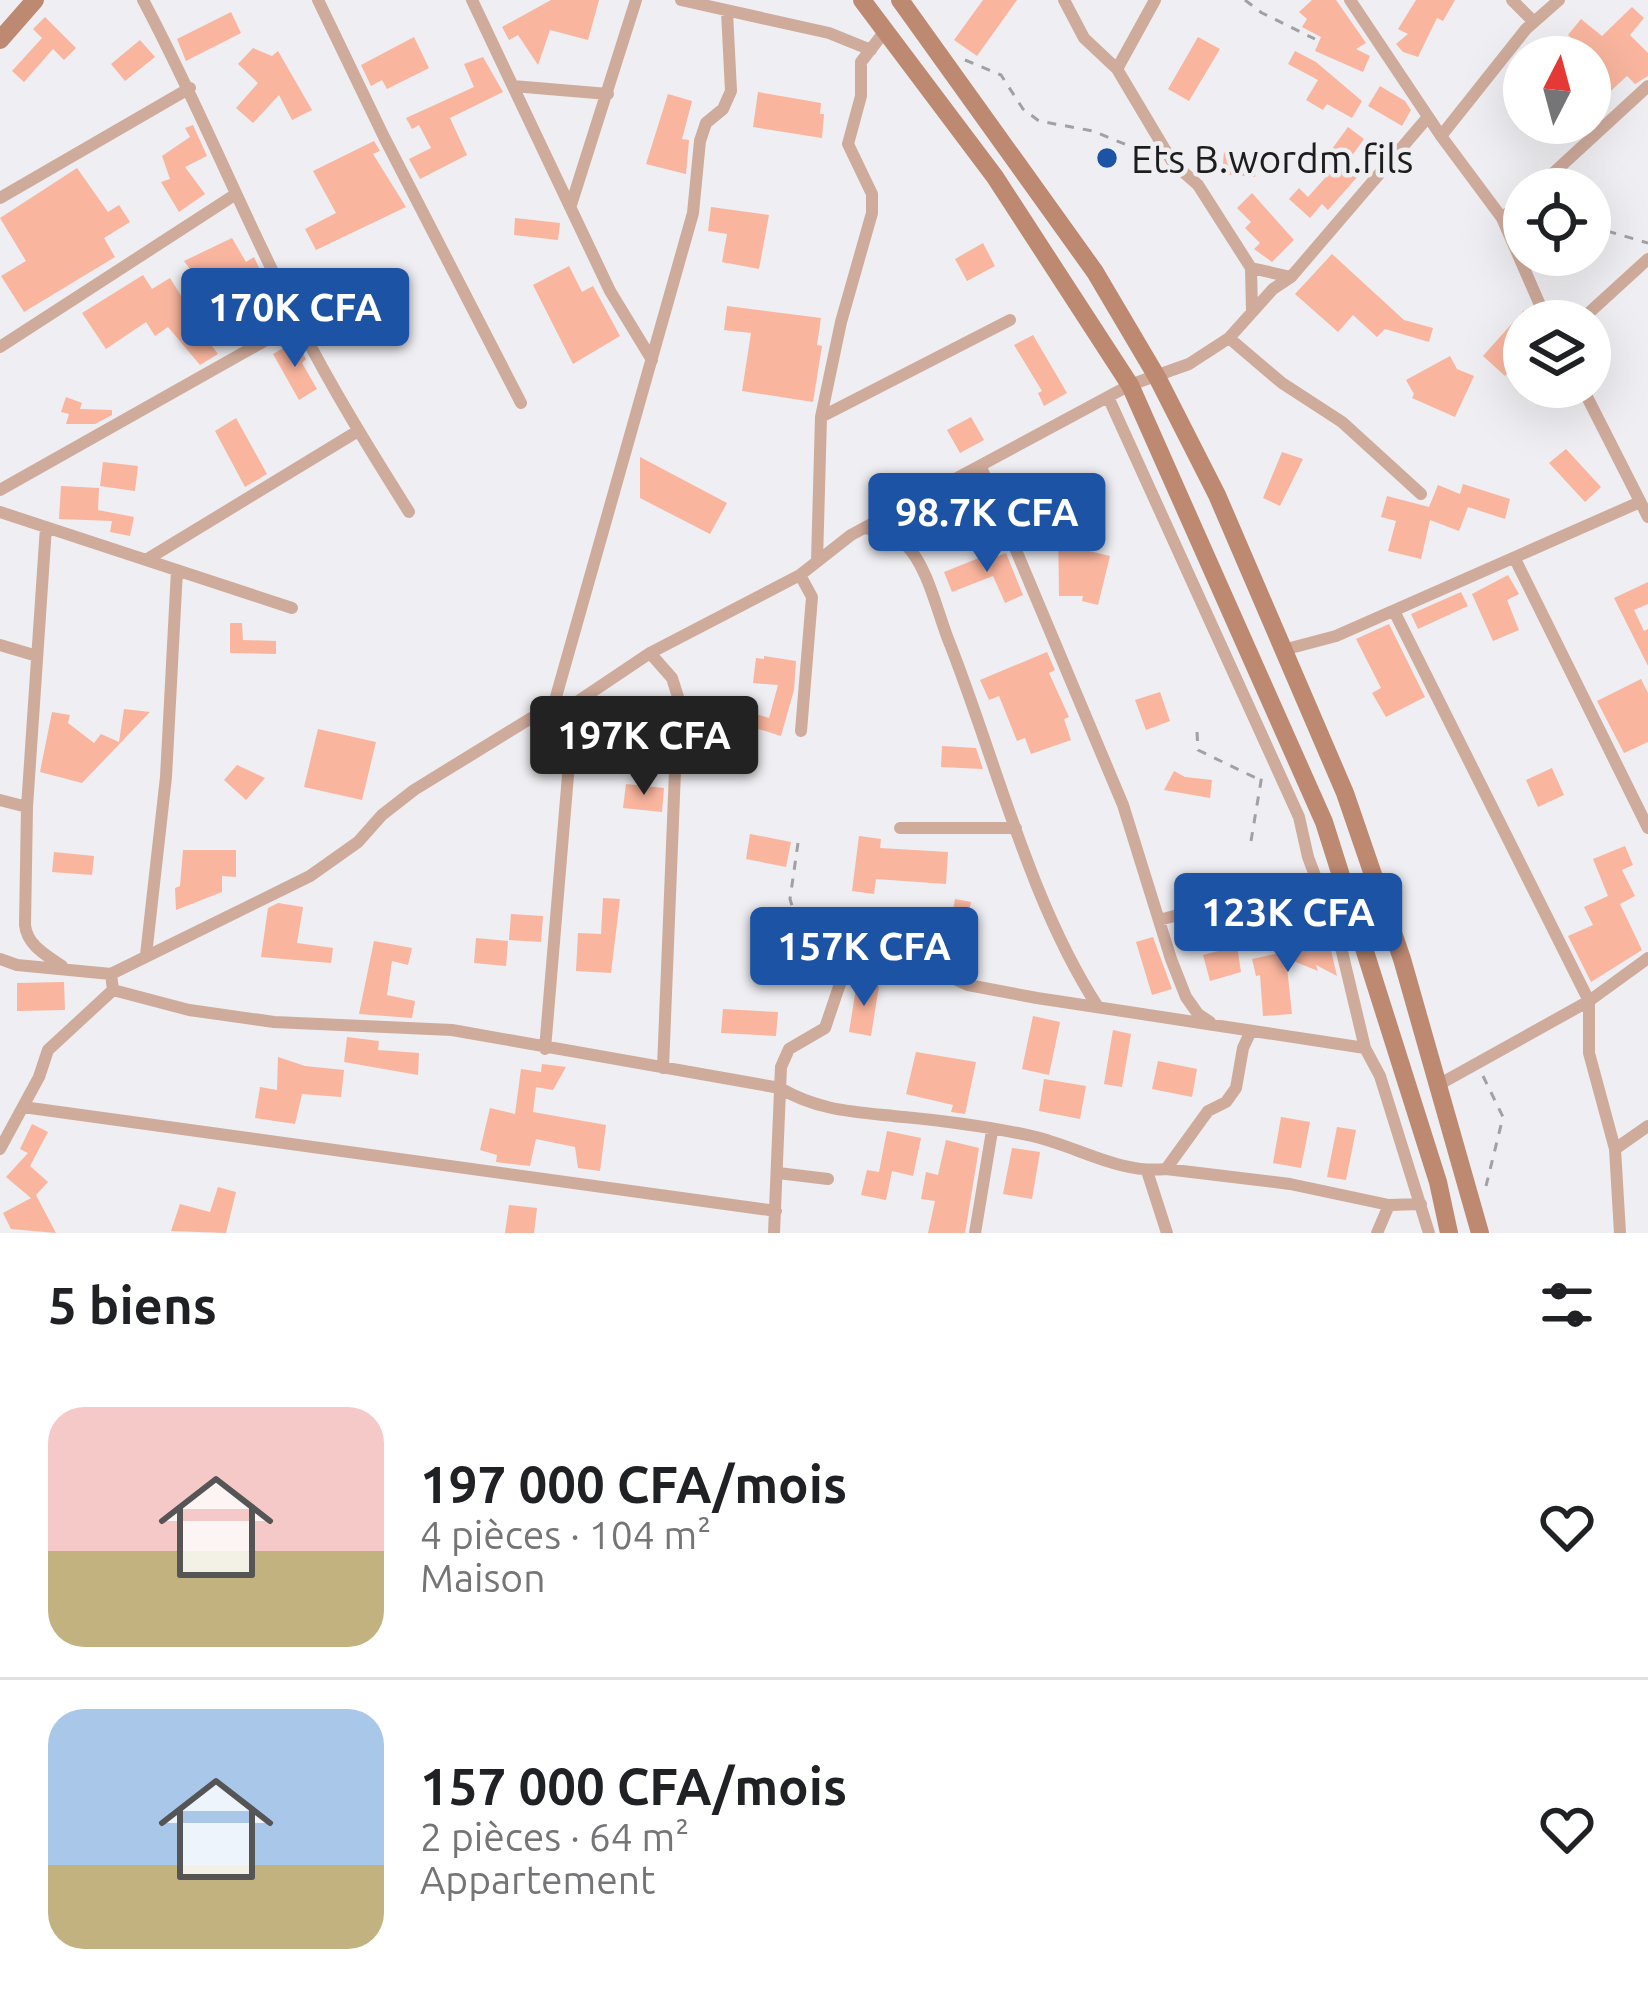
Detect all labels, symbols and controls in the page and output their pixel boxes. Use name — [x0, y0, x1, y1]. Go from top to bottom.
north arrow — [1503, 36, 1611, 144]
map controls — [1503, 36, 1611, 408]
place label: Ets B.wordm.fils — [1131, 137, 1414, 180]
marker: Ets B.wordm.fils — [1094, 145, 1120, 171]
button: locate — [1503, 168, 1611, 276]
pin: 170K CFA — [171, 268, 419, 370]
text: 170K CFA — [208, 285, 382, 328]
button: layers — [1503, 300, 1611, 408]
pin: 98.7K CFA — [850, 473, 1124, 575]
text: 98.7K CFA — [895, 490, 1079, 533]
pin: 197K CFA — [520, 696, 768, 798]
text: 197K CFA — [557, 713, 731, 756]
pin: 123K CFA — [1164, 873, 1412, 975]
text: 123K CFA — [1201, 890, 1375, 933]
pin: 157K CFA — [740, 907, 988, 1009]
text: 157K CFA — [777, 924, 951, 967]
icon: filters — [1534, 1272, 1600, 1338]
text: 5 biens — [48, 1276, 217, 1334]
icon: home — [144, 1455, 288, 1599]
text: 197 000 CFA/mois — [420, 1455, 847, 1513]
icon: heart — [1534, 1494, 1600, 1560]
text: 4 pièces · 104 m² — [420, 1513, 711, 1556]
text: Maison — [420, 1556, 545, 1599]
icon: home — [144, 1757, 288, 1901]
text: 157 000 CFA/mois — [420, 1757, 847, 1815]
icon: heart — [1534, 1796, 1600, 1862]
text: 2 pièces · 64 m² — [420, 1815, 689, 1858]
text: Appartement — [420, 1858, 655, 1901]

